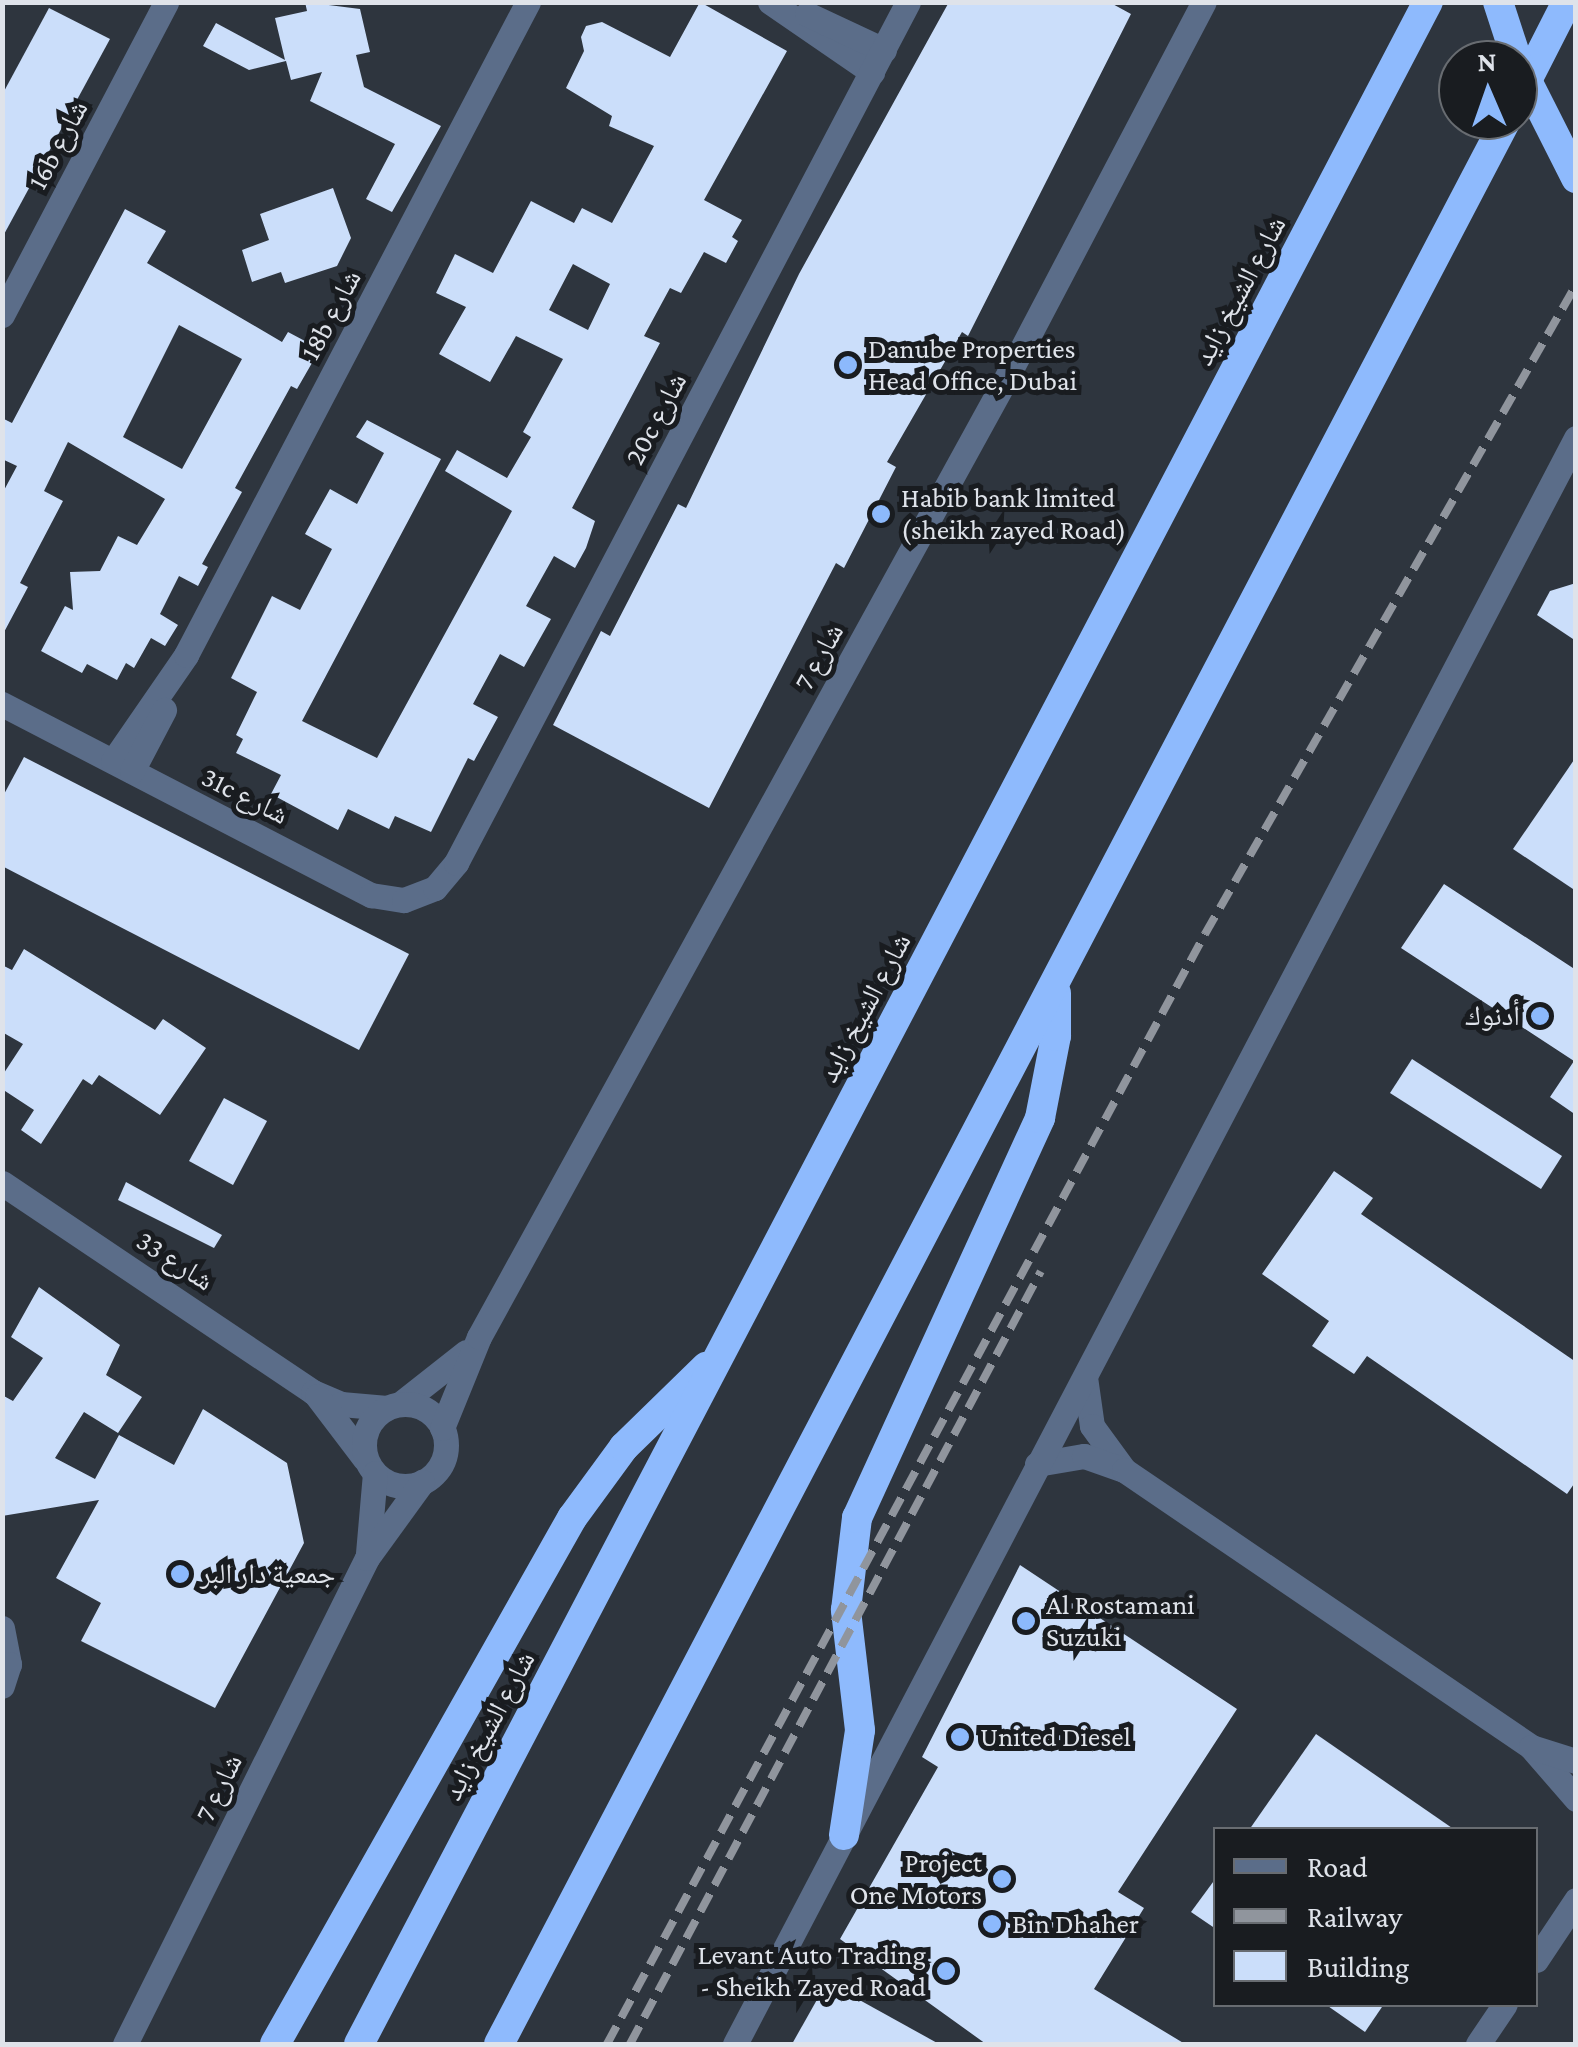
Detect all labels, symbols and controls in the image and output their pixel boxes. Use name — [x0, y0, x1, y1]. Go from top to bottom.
north arrow — [1438, 40, 1538, 140]
text: N — [1477, 46, 1497, 77]
street label: 16b شارع — [21, 95, 95, 195]
street label: شارع الشيخ زايد — [1187, 211, 1293, 371]
street label: 18b شارع — [293, 264, 369, 366]
place label: Danube Properties Head Office, Dubai — [868, 332, 1077, 398]
marker: Danube Properties Head Office, Dubai — [837, 354, 859, 376]
street label: 20c شارع — [618, 367, 694, 471]
place label: Habib bank limited (sheikh zayed Road) — [901, 481, 1126, 547]
marker: Habib bank limited (sheikh zayed Road) — [870, 503, 892, 525]
street label: شارع 7 — [787, 618, 851, 696]
street label: 31c شارع — [196, 760, 294, 832]
street label: شارع الشيخ زايد — [812, 928, 918, 1088]
place label: أدنوك — [1465, 999, 1520, 1033]
marker: أدنوك — [1529, 1005, 1551, 1027]
street label: شارع 33 — [130, 1224, 220, 1298]
place label: جمعية دار البر — [200, 1557, 335, 1591]
marker: جمعية دار البر — [169, 1563, 191, 1585]
place label: Al Rostamani Suzuki — [1046, 1588, 1195, 1654]
marker: Al Rostamani Suzuki — [1015, 1610, 1037, 1632]
street label: شارع الشيخ زايد — [436, 1646, 542, 1806]
place label: United Diesel — [980, 1720, 1131, 1754]
marker: United Diesel — [949, 1726, 971, 1748]
street label: شارع 7 — [188, 1749, 250, 1827]
legend — [1213, 1827, 1538, 2007]
place label: Project One Motors — [850, 1846, 982, 1912]
text: Road — [1307, 1850, 1368, 1883]
marker: Project One Motors — [991, 1868, 1013, 1890]
text: Railway — [1307, 1900, 1402, 1933]
place label: Bin Dhaher — [1012, 1907, 1139, 1941]
marker: Bin Dhaher — [981, 1913, 1003, 1935]
place label: Levant Auto Trading - Sheikh Zayed Road — [698, 1938, 926, 2004]
text: Building — [1307, 1950, 1409, 1983]
marker: Levant Auto Trading - Sheikh Zayed Road — [935, 1960, 957, 1982]

